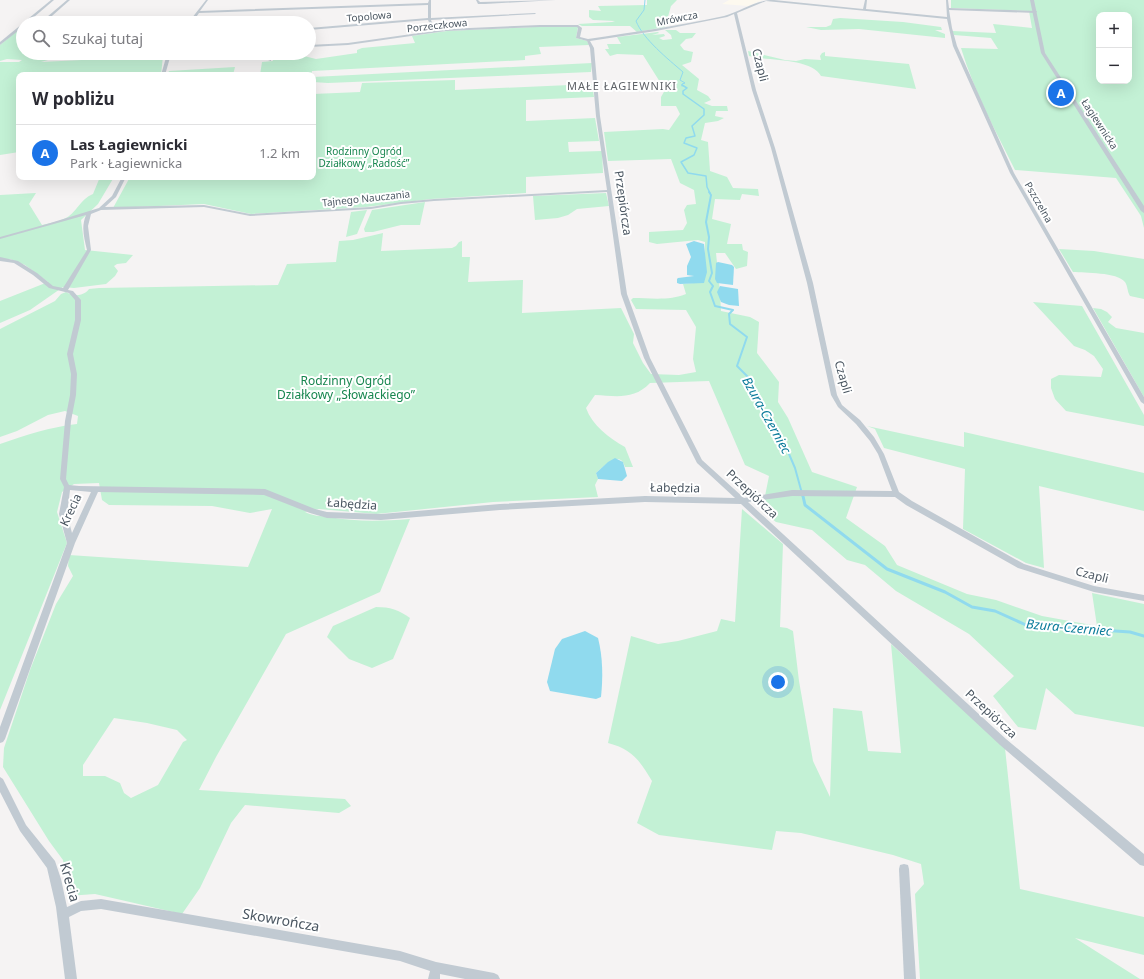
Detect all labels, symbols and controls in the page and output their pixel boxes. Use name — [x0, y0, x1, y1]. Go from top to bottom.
street label: Topolowa — [346, 7, 392, 25]
street label: Mrówcza — [655, 7, 699, 29]
map controls — [1096, 12, 1132, 84]
button: + — [1096, 12, 1132, 48]
street label: Porzeczkowa — [406, 15, 468, 35]
search box — [16, 16, 316, 60]
icon: search — [30, 27, 52, 49]
text: Szukaj tutaj — [62, 28, 143, 48]
street label: Czapli — [748, 47, 773, 83]
button: − — [1096, 48, 1132, 84]
district label: MAŁE ŁAGIEWNIKI — [567, 78, 677, 93]
pin: A — [1048, 78, 1074, 108]
text: W pobliżu — [32, 87, 115, 110]
street label: Łagiewnicka — [1079, 96, 1121, 152]
text: Las Łagiewnicki — [70, 134, 187, 154]
text: A — [41, 144, 50, 162]
text: 1.2 km — [259, 144, 300, 162]
park label: Rodzinny Ogród Działkowy „Radość” — [319, 144, 410, 170]
text: Park · Łagiewnicka — [70, 154, 182, 172]
street label: Przepiórcza — [611, 169, 636, 236]
street label: Pszczelna — [1022, 179, 1056, 225]
street label: Tajnego Nauczania — [321, 186, 411, 210]
street label: Czapli — [831, 358, 856, 395]
park label: Rodzinny Ogród Działkowy „Słowackiego” — [277, 372, 416, 403]
water label: Bzura-Czerniec — [738, 373, 796, 457]
street label: Przepiórcza — [723, 465, 782, 522]
street label: Łabędzia — [650, 479, 700, 496]
street label: Krecia — [56, 491, 86, 529]
street label: Łabędzia — [326, 493, 378, 514]
street label: Czapli — [1074, 562, 1110, 587]
water label: Bzura-Czerniec — [1025, 614, 1113, 640]
your location — [768, 672, 788, 692]
street label: Przepiórcza — [962, 685, 1021, 742]
street label: Krecia — [56, 860, 85, 904]
street label: Skowrończa — [241, 903, 321, 936]

